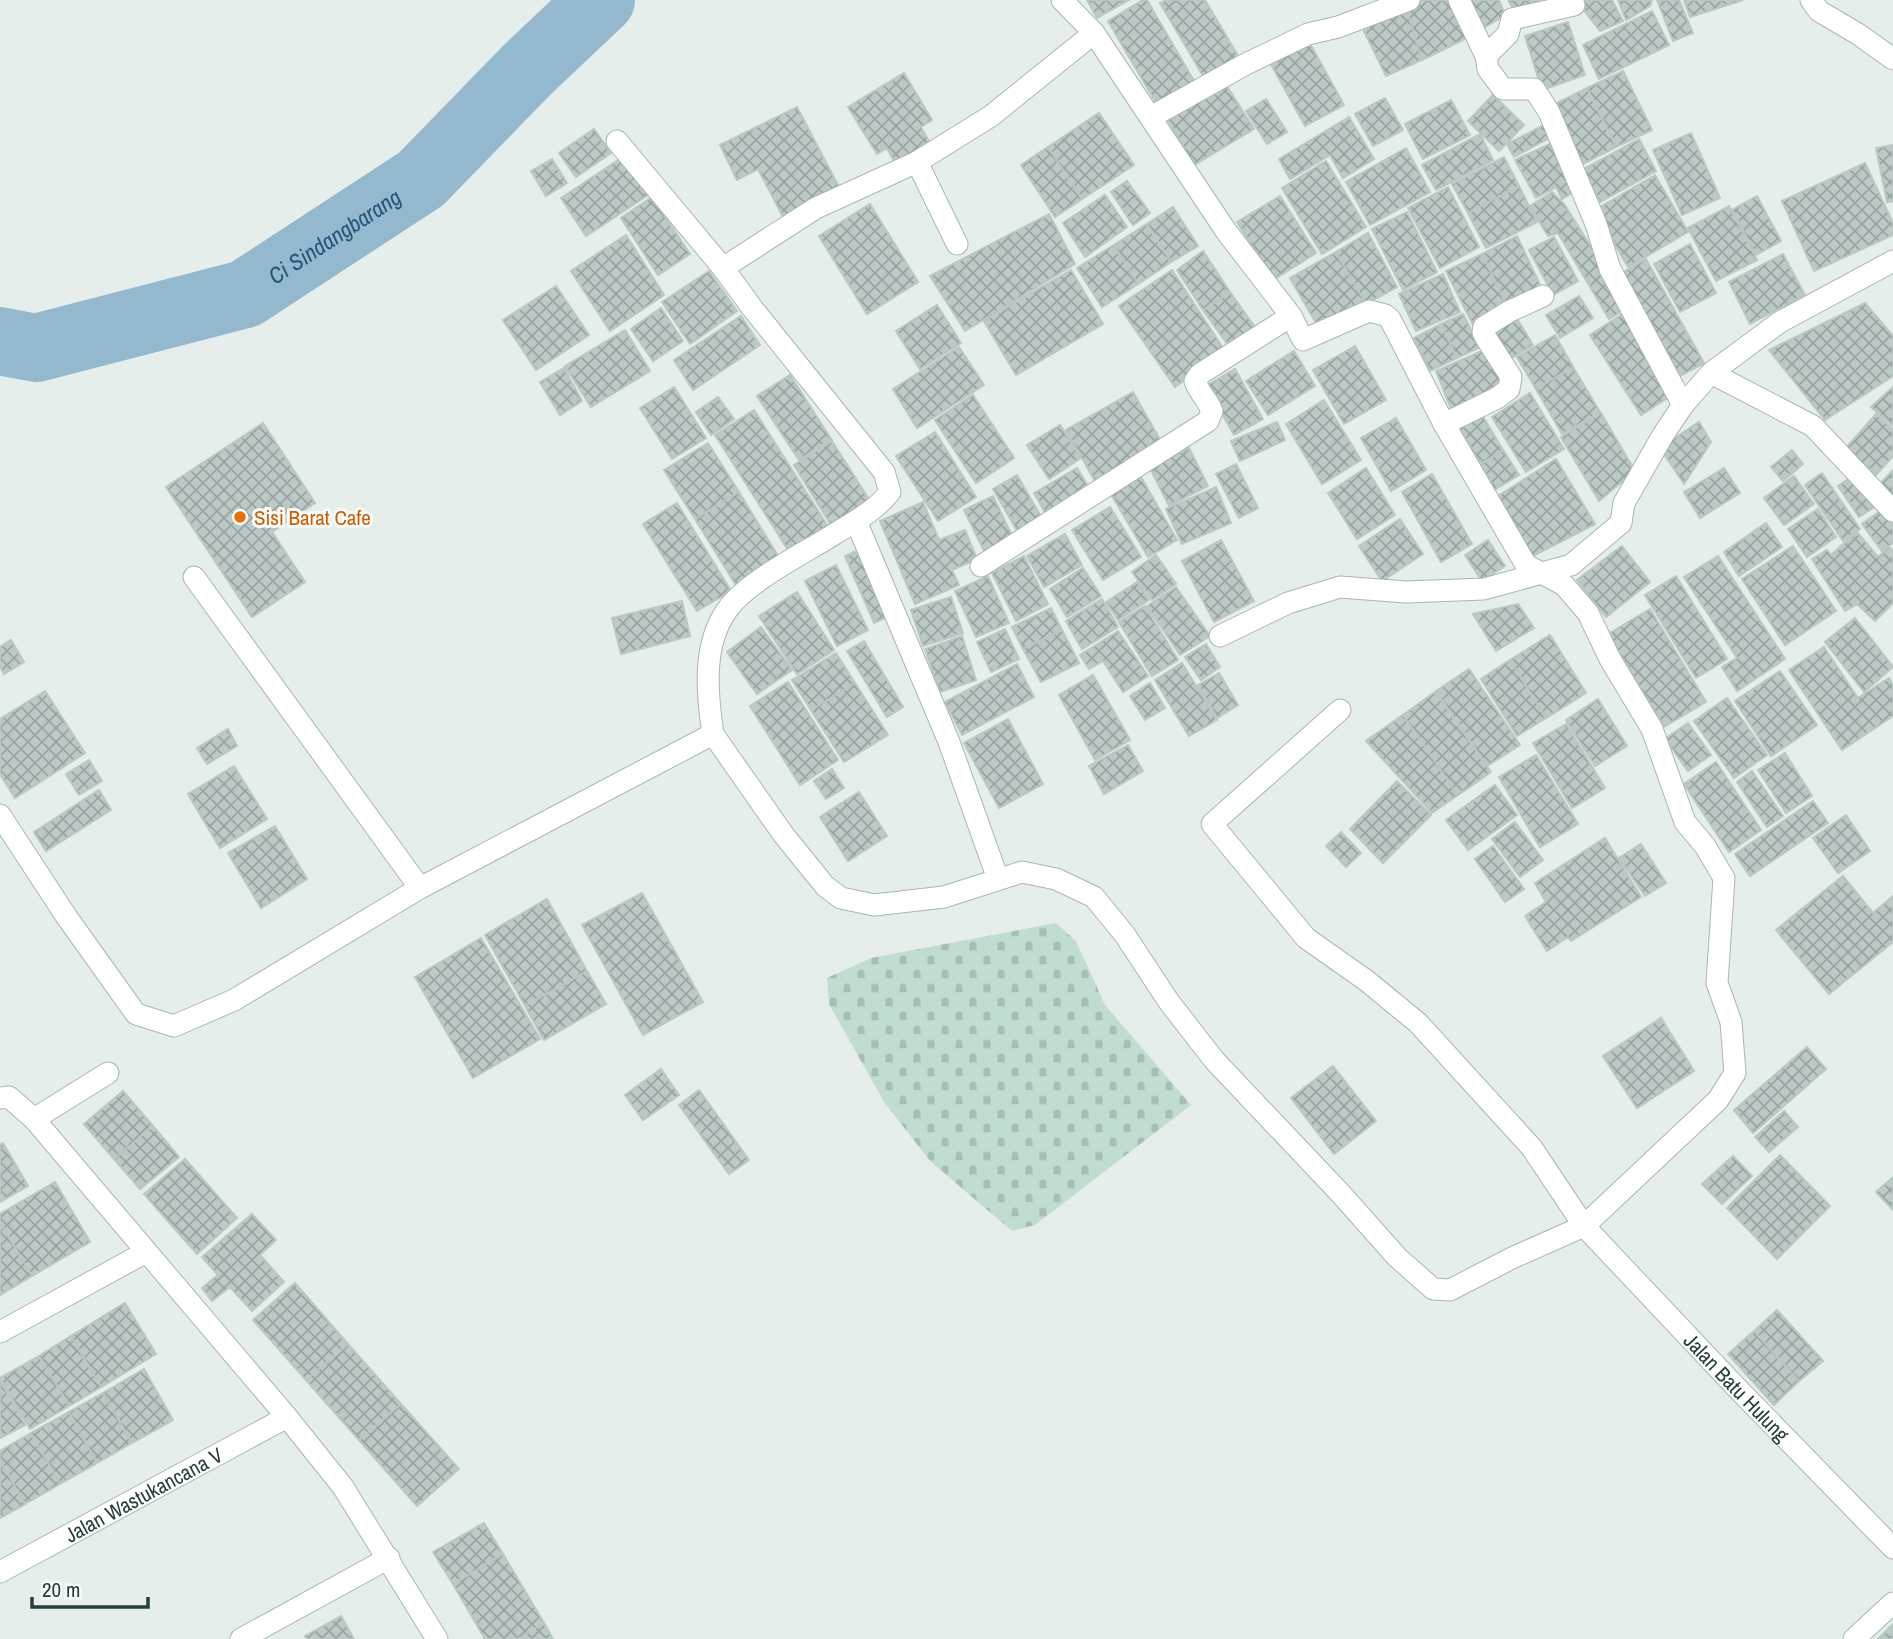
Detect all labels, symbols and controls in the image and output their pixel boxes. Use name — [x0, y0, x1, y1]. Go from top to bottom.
water label: Ci Sindangbarang — [261, 181, 407, 291]
place label: Sisi Barat Cafe — [254, 503, 371, 532]
marker: Sisi Barat Cafe — [232, 509, 248, 525]
street label: Jalan Batu Hulung — [1678, 1326, 1796, 1448]
street label: Jalan Wastukancana V — [59, 1440, 228, 1549]
scale bar — [32, 1566, 147, 1610]
text: 20 m — [42, 1575, 80, 1604]

